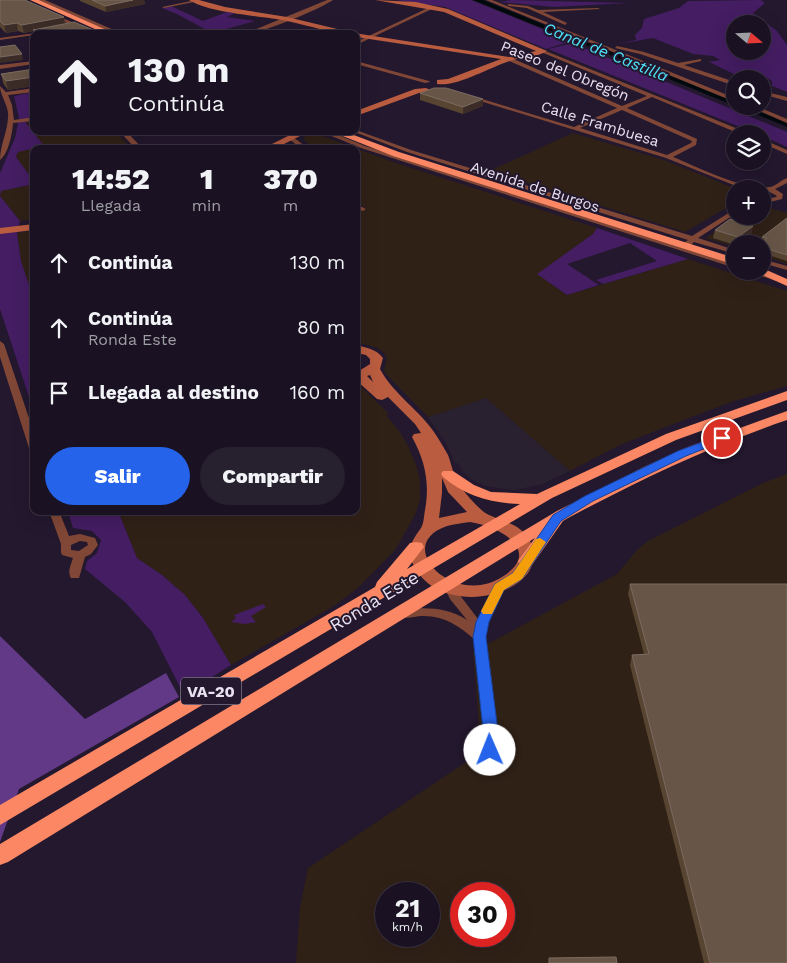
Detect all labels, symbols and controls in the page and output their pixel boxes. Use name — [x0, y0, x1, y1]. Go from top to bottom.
north arrow — [726, 15, 771, 60]
map controls — [726, 15, 771, 280]
water label: Canal de Castilla — [541, 18, 671, 86]
street label: Paseo del Obregón — [498, 37, 632, 105]
text: 130 m — [128, 49, 229, 91]
icon: ahead — [45, 50, 110, 115]
button: search — [726, 70, 771, 115]
text: Continúa — [128, 91, 224, 116]
street label: Calle Frambuesa — [539, 97, 662, 151]
button: layers — [726, 125, 771, 170]
street label: Avenida de Burgos — [468, 158, 602, 216]
text: 14:52 — [72, 161, 150, 196]
text: 1 — [200, 161, 213, 196]
text: 370 — [263, 161, 318, 196]
button: + — [726, 180, 771, 225]
text: Llegada — [81, 196, 141, 215]
text: min — [192, 196, 221, 215]
text: m — [283, 196, 298, 215]
button: − — [726, 235, 771, 280]
icon: ahead — [45, 249, 73, 277]
text: Continúa — [88, 251, 172, 274]
text: 130 m — [290, 251, 345, 274]
text: Continúa — [88, 307, 172, 330]
icon: ahead — [45, 314, 73, 342]
text: 80 m — [297, 316, 345, 339]
text: Ronda Este — [88, 330, 177, 349]
icon: arrive — [45, 379, 73, 407]
text: Llegada al destino — [88, 381, 259, 404]
text: 160 m — [290, 381, 345, 404]
pin — [701, 417, 743, 459]
icon: arrive — [708, 424, 736, 452]
button: Salir — [45, 447, 190, 505]
button: Compartir — [200, 447, 345, 505]
street label: Ronda Este — [326, 566, 422, 636]
road number: VA-20 — [181, 678, 241, 704]
position arrow — [463, 723, 515, 775]
speed limit sign: 30 — [450, 882, 515, 947]
text: 21 — [395, 894, 420, 923]
text: km/h — [392, 920, 423, 934]

